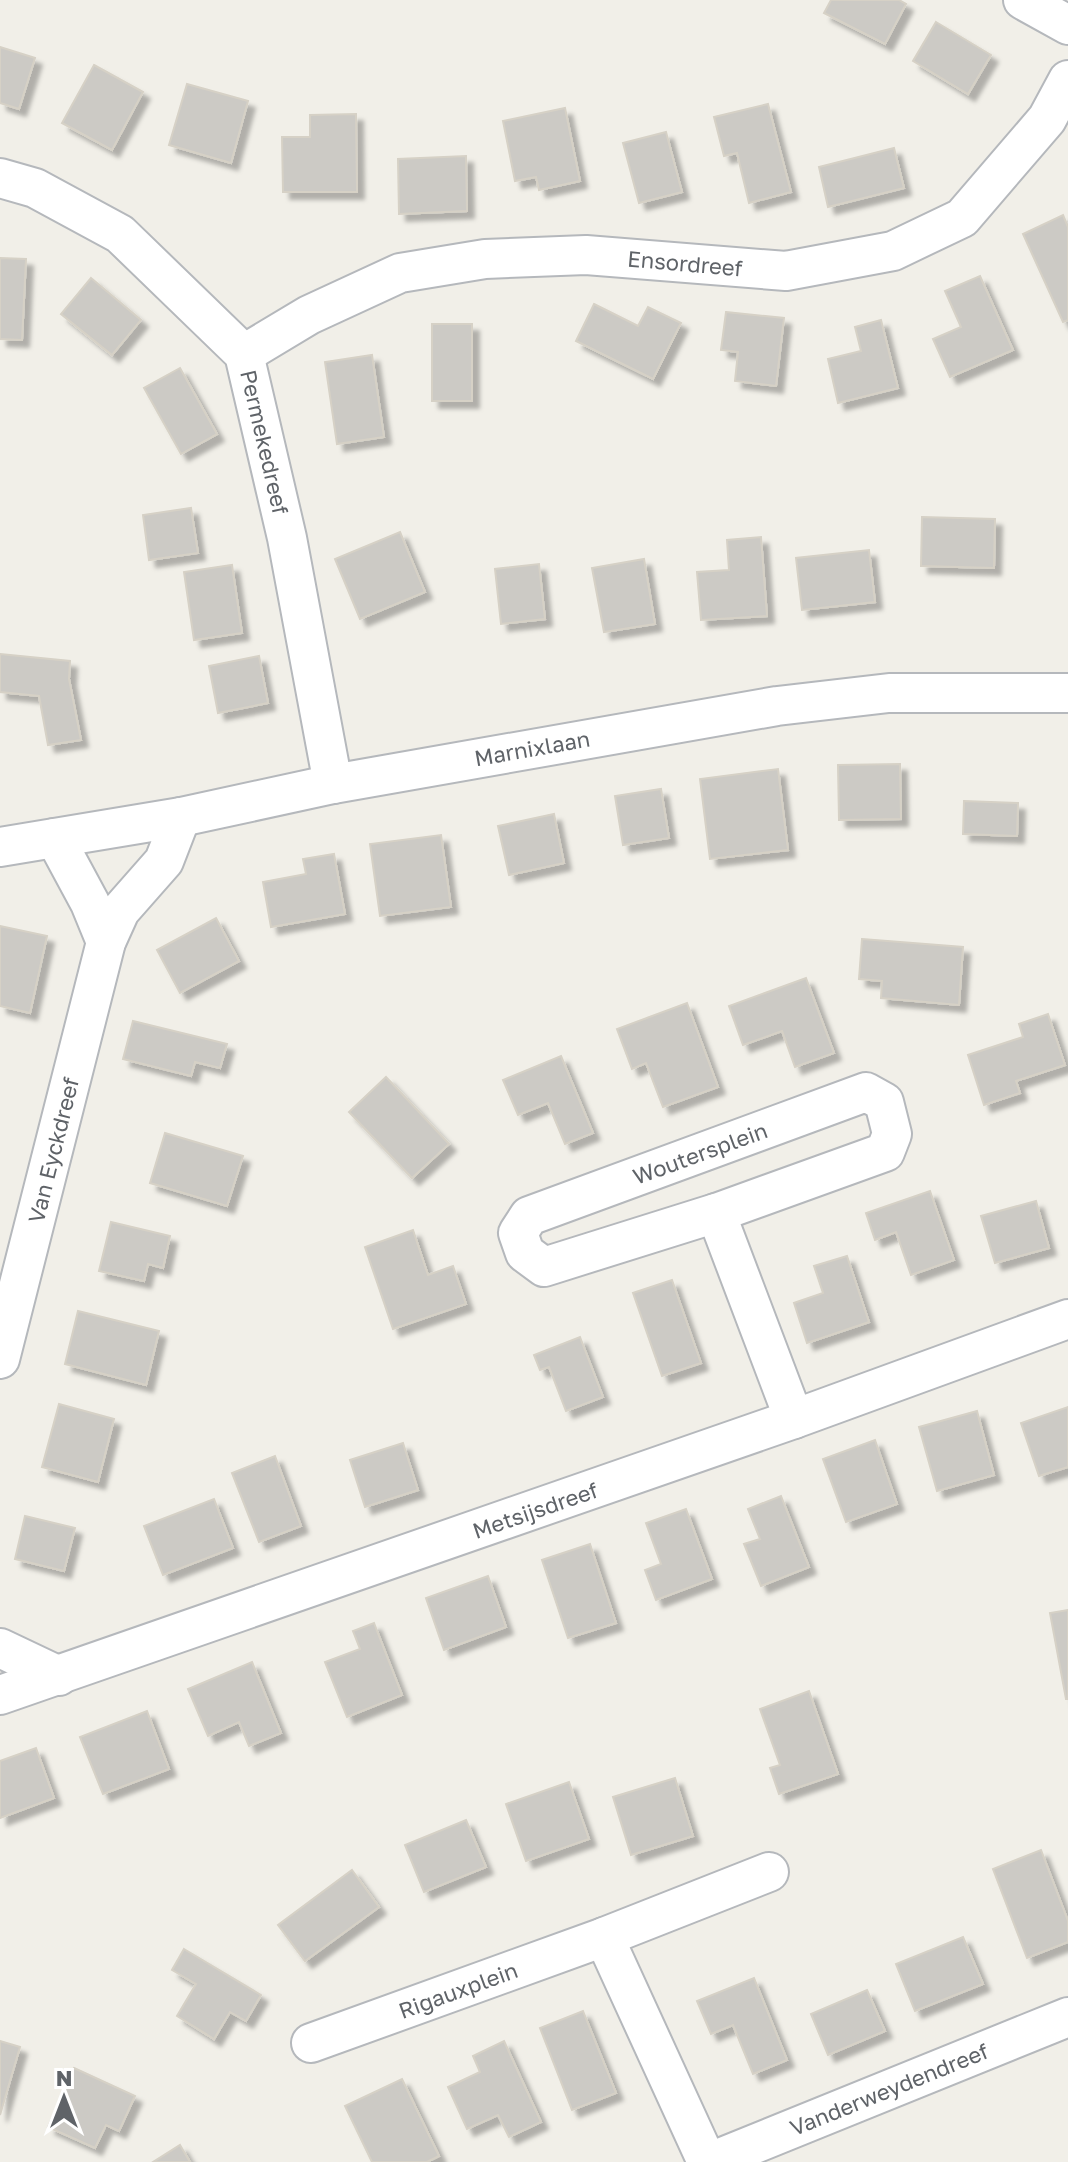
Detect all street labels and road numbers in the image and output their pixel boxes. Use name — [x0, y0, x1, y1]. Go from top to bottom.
street label: Ensordreef — [626, 245, 744, 281]
street label: Permekedreef — [235, 367, 295, 517]
street label: Marnixlaan — [472, 725, 592, 771]
street label: Van Eyckdreef — [22, 1074, 84, 1226]
street label: Woutersplein — [629, 1116, 771, 1190]
street label: Metsijsdreef — [469, 1476, 601, 1544]
street label: Rigauxplein — [395, 1956, 521, 2024]
street label: Vanderweydendreef — [786, 2037, 992, 2141]

